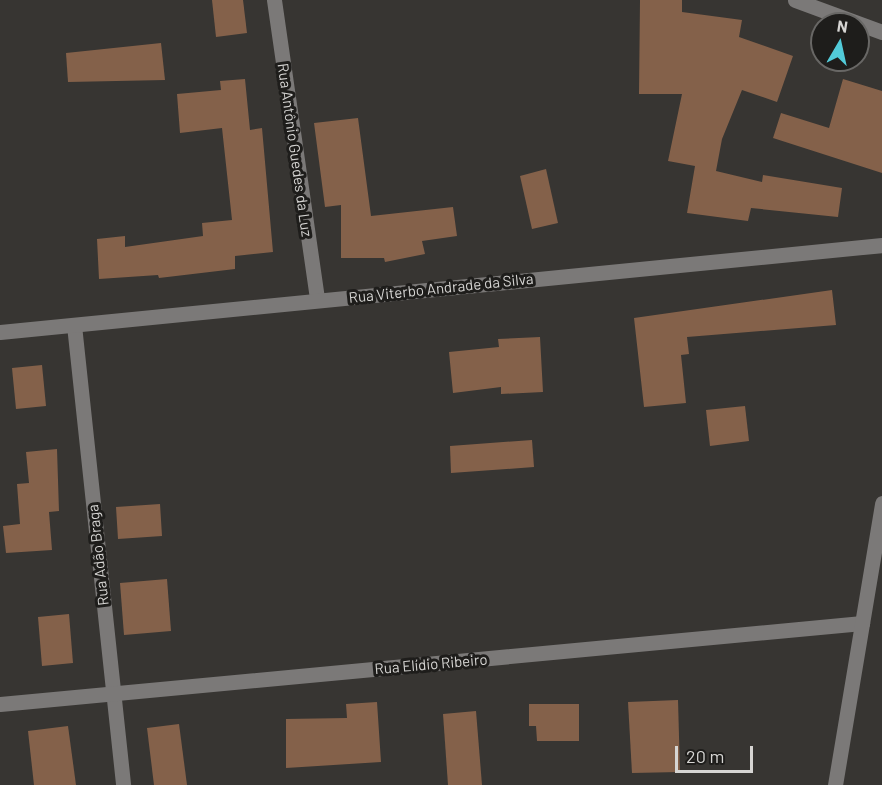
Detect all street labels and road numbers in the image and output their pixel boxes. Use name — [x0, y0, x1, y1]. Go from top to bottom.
street label: Rua Antônio Guedes da Luz — [274, 62, 316, 238]
street label: Rua Viterbo Andrade da Silva — [348, 269, 534, 307]
street label: Rua Adão Braga — [84, 503, 112, 607]
street label: Rua Elídio Ribeiro — [374, 650, 488, 678]

